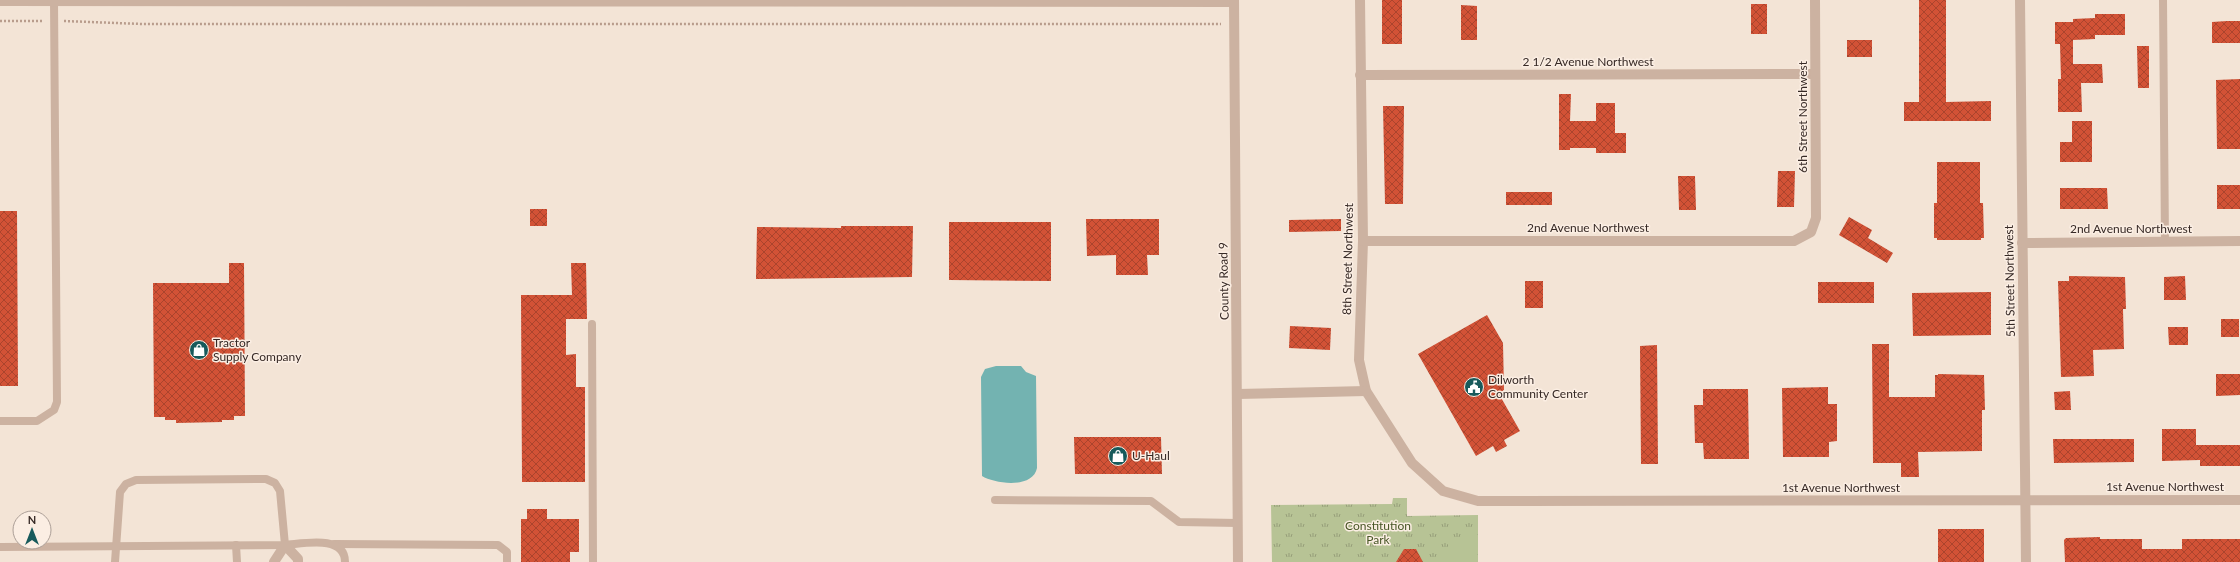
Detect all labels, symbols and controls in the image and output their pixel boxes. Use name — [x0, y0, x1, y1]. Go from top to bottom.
street label: 2 1/2 Avenue Northwest — [1522, 54, 1654, 69]
street label: 6th Street Northwest — [1795, 60, 1810, 173]
street label: 8th Street Northwest — [1339, 202, 1356, 315]
street label: 2nd Avenue Northwest — [1527, 220, 1650, 235]
street label: 2nd Avenue Northwest — [2070, 221, 2193, 236]
street label: 5th Street Northwest — [2001, 224, 2018, 337]
street label: County Road 9 — [1215, 242, 1232, 320]
place label: Tractor Supply Company — [213, 335, 302, 364]
shop icon: Tractor Supply Company — [188, 339, 210, 361]
place label: Dilworth Community Center — [1488, 372, 1588, 401]
public building icon: Dilworth Community Center — [1463, 376, 1485, 398]
shop icon: U-Haul — [1107, 445, 1129, 467]
place label: U-Haul — [1132, 448, 1170, 463]
street label: 1st Avenue Northwest — [2106, 479, 2225, 494]
street label: 1st Avenue Northwest — [1782, 480, 1901, 495]
north arrow — [12, 510, 52, 550]
text: N — [28, 513, 36, 526]
park label: Constitution Park — [1345, 518, 1411, 547]

